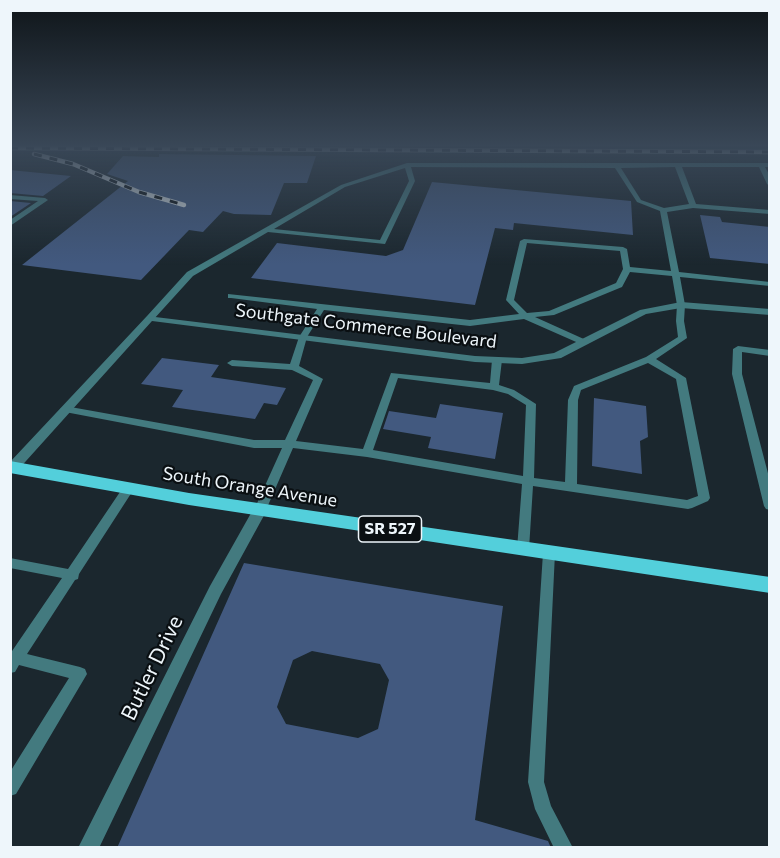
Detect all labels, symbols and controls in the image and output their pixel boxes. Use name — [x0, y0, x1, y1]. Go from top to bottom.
street label: Southgate Commerce Boulevard — [234, 299, 498, 353]
street label: South Orange Avenue — [161, 463, 339, 511]
road number: SR 527 — [358, 516, 422, 542]
street label: Butler Drive — [116, 611, 188, 725]

